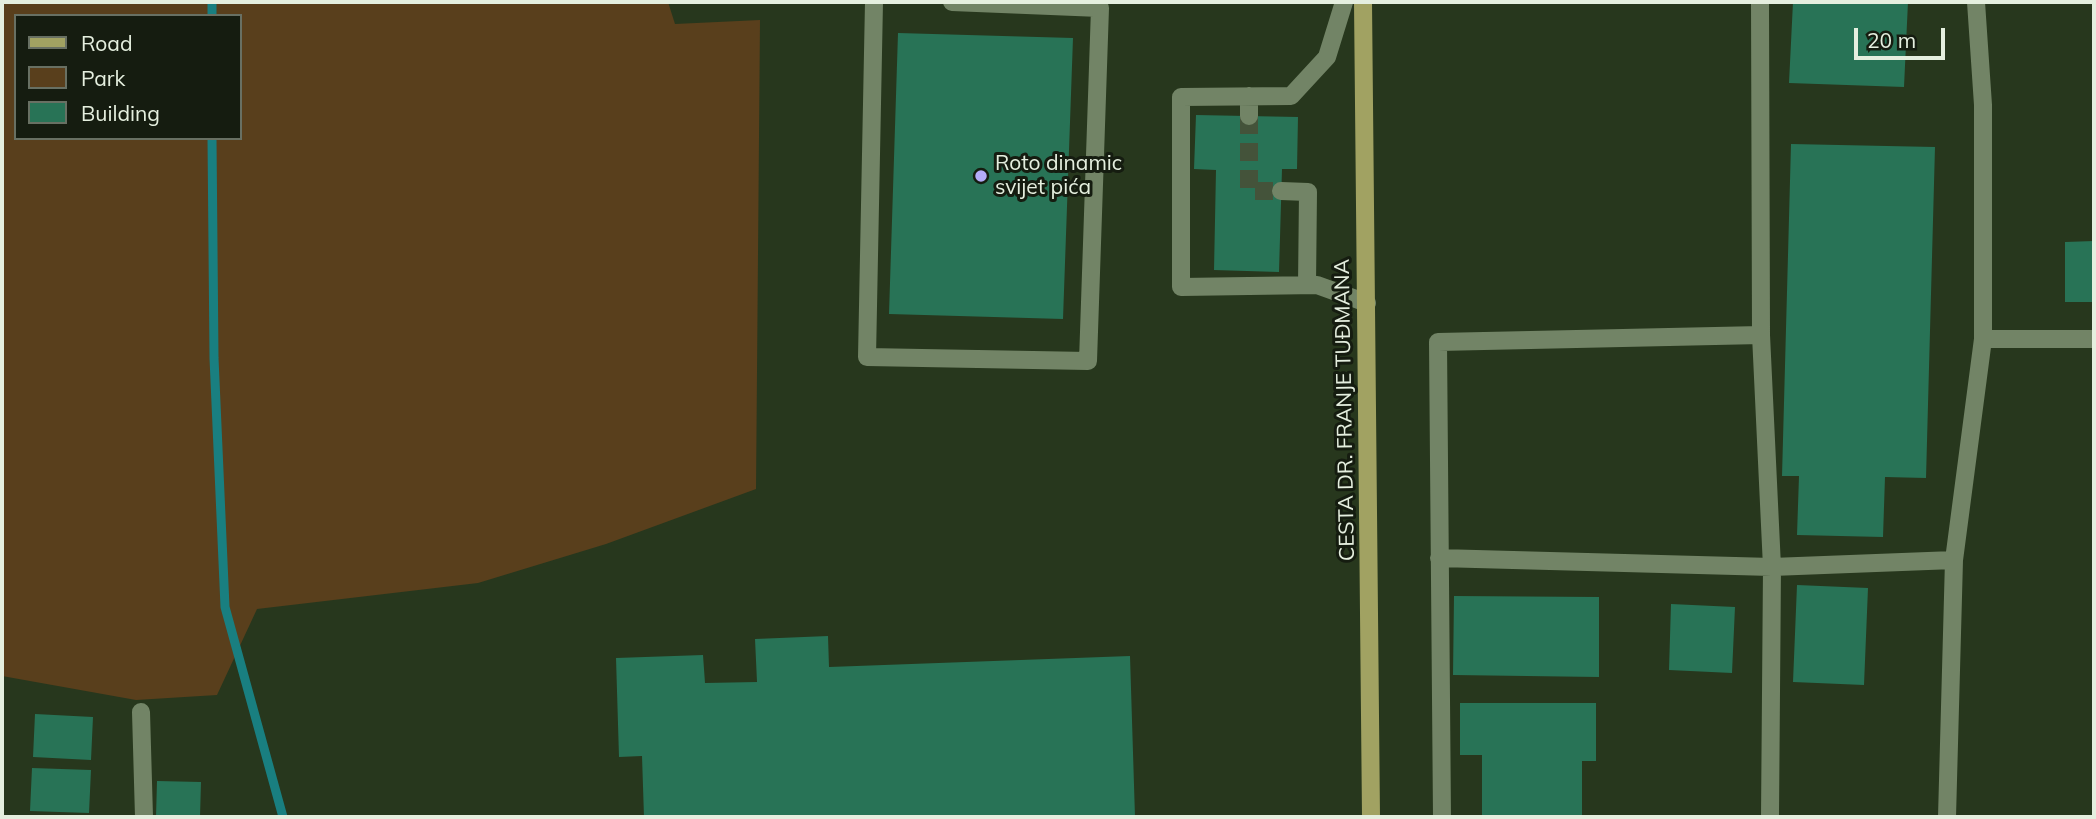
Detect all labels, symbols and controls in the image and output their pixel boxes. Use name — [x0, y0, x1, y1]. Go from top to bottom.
legend — [14, 14, 242, 140]
scale bar — [1858, 14, 1949, 58]
text: 20 m — [1867, 27, 1916, 53]
text: Road — [81, 30, 132, 56]
text: Park — [81, 65, 125, 91]
text: Building — [81, 100, 160, 126]
place label: Roto dinamic svijet pića — [995, 151, 1122, 201]
marker: Roto dinamic svijet pića — [973, 168, 989, 184]
street label: CESTA DR. FRANJE TUĐMANA — [1330, 259, 1360, 561]

